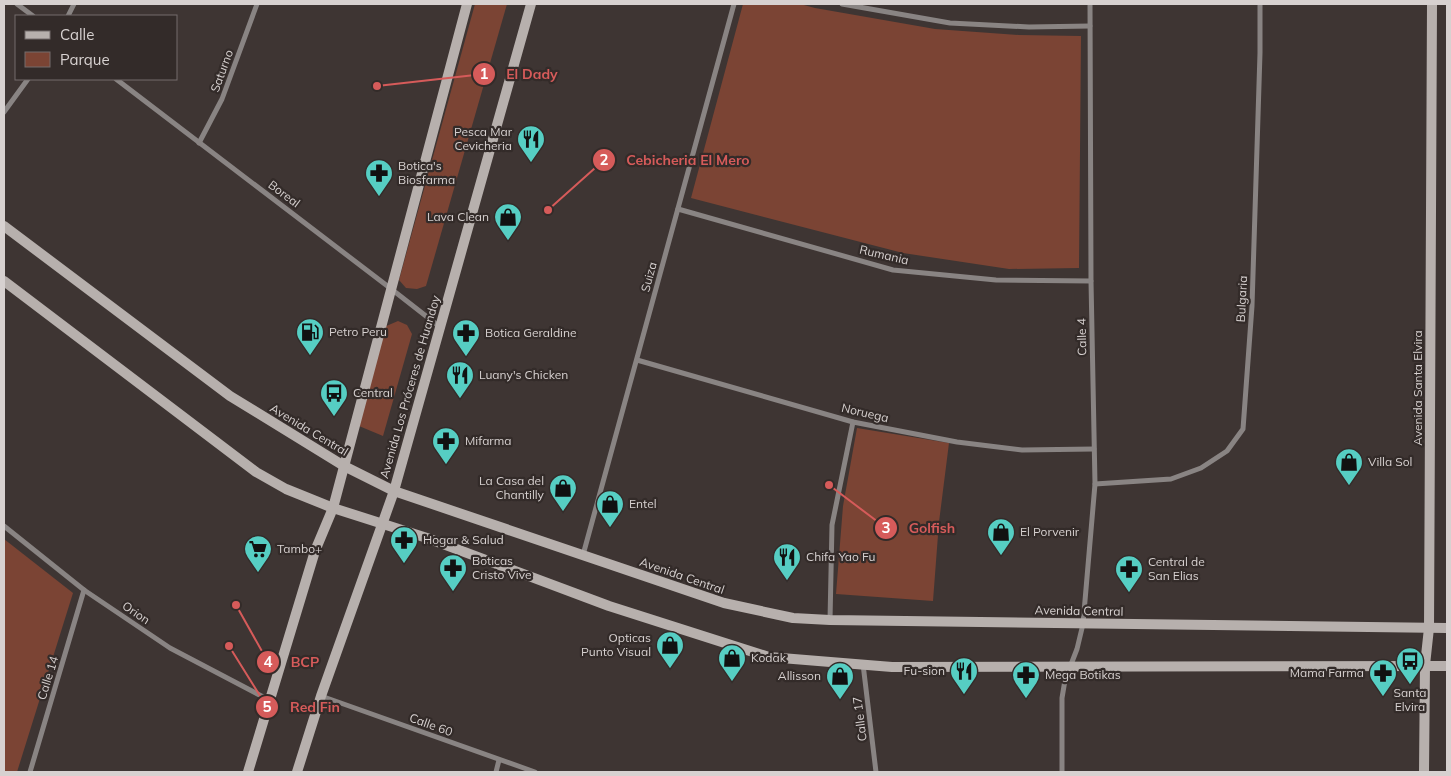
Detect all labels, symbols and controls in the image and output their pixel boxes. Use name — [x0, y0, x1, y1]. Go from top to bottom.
legend — [15, 15, 178, 80]
text: Calle — [60, 25, 94, 44]
street label: Saturno — [207, 47, 236, 94]
text: Parque — [60, 50, 110, 69]
callout: El Dady — [471, 59, 568, 88]
text: 1 — [479, 64, 489, 83]
text: El Dady — [506, 65, 558, 83]
place label: Pesca Mar Cevicheria — [454, 124, 513, 153]
restaurant icon: Pesca Mar Cevicheria — [516, 124, 546, 163]
callout: Cebicheria El Mero — [591, 145, 759, 174]
text: 2 — [599, 150, 609, 169]
text: Cebicheria El Mero — [626, 151, 750, 169]
pharmacy icon: Botica's Biosfarma — [364, 158, 394, 197]
place label: Botica's Biosfarma — [398, 158, 455, 187]
street label: Boreal — [265, 177, 303, 210]
shop icon: Lava Clean — [493, 202, 523, 241]
place label: Lava Clean — [427, 209, 489, 224]
street label: Rumania — [858, 242, 910, 267]
street label: Suiza — [637, 260, 660, 294]
street label: Bulgaria — [1233, 275, 1250, 323]
street label: Avenida Los Próceres de Huandoy — [376, 293, 443, 480]
fuel station icon: Petro Peru — [295, 317, 325, 356]
pharmacy icon: Botica Geraldine — [451, 318, 481, 357]
street label: Calle 4 — [1074, 318, 1089, 356]
place label: Petro Peru — [329, 324, 387, 339]
place label: Botica Geraldine — [485, 325, 577, 340]
street label: Avenida Santa Elvira — [1410, 330, 1425, 446]
restaurant icon: Luany's Chicken — [445, 360, 475, 399]
place label: Luany's Chicken — [479, 367, 568, 382]
bus stop icon: Central — [319, 378, 349, 417]
place label: Central — [353, 385, 393, 400]
street label: Avenida Central — [267, 400, 351, 459]
street label: Noruega — [840, 400, 890, 425]
pharmacy icon: Mifarma — [431, 426, 461, 465]
place label: Mifarma — [465, 433, 511, 448]
shop icon: Villa Sol — [1334, 447, 1364, 486]
place label: Villa Sol — [1368, 454, 1412, 469]
place label: La Casa del Chantilly — [479, 473, 545, 502]
shop icon: La Casa del Chantilly — [548, 473, 578, 512]
shop icon: Entel — [595, 489, 625, 528]
place label: Entel — [629, 496, 657, 511]
callout: Golfish — [873, 513, 965, 542]
shop icon: El Porvenir — [986, 517, 1016, 556]
text: 3 — [881, 518, 891, 537]
text: Golfish — [909, 519, 955, 537]
place label: El Porvenir — [1020, 524, 1080, 539]
pharmacy icon: Hogar & Salud — [389, 525, 419, 564]
place label: Hogar & Salud — [423, 532, 504, 547]
supermarket icon: Tambo+ — [243, 534, 273, 573]
place label: Tambo+ — [277, 541, 322, 556]
restaurant icon: Chifa Yao Fu — [772, 542, 802, 581]
place label: Chifa Yao Fu — [806, 549, 876, 564]
pharmacy icon: Boticas Cristo Vive — [438, 553, 468, 592]
place label: Boticas Cristo Vive — [472, 553, 531, 582]
street label: Avenida Central — [638, 554, 727, 597]
pharmacy icon: Central de San Elias — [1114, 554, 1144, 593]
place label: Central de San Elias — [1148, 554, 1205, 583]
street label: Orion — [119, 598, 153, 627]
street label: Avenida Central — [1035, 602, 1123, 619]
place label: Opticas Punto Visual — [581, 630, 651, 659]
shop icon: Opticas Punto Visual — [655, 630, 685, 669]
shop icon: Kodak — [717, 643, 747, 682]
bus stop icon: Santa Elvira — [1395, 646, 1425, 685]
callout: BCP — [256, 647, 329, 676]
place label: Kodak — [751, 650, 787, 665]
text: 4 — [263, 652, 273, 671]
text: BCP — [291, 653, 319, 671]
street label: Calle 14 — [34, 654, 61, 702]
restaurant icon: Fu-sion — [949, 656, 979, 695]
pharmacy icon: Mama Farma — [1368, 658, 1398, 697]
pharmacy icon: Mega Botikas — [1011, 660, 1041, 699]
shop icon: Allisson — [825, 661, 855, 700]
place label: Fu-sion — [904, 663, 945, 678]
place label: Mama Farma — [1290, 665, 1364, 680]
place label: Mega Botikas — [1045, 667, 1121, 682]
place label: Allisson — [778, 668, 821, 683]
place label: Santa Elvira — [1393, 685, 1427, 714]
callout: Red Fin — [255, 693, 350, 722]
street label: Calle 17 — [849, 696, 870, 742]
text: 5 — [262, 697, 272, 716]
text: Red Fin — [290, 698, 340, 716]
street label: Calle 60 — [407, 710, 455, 739]

